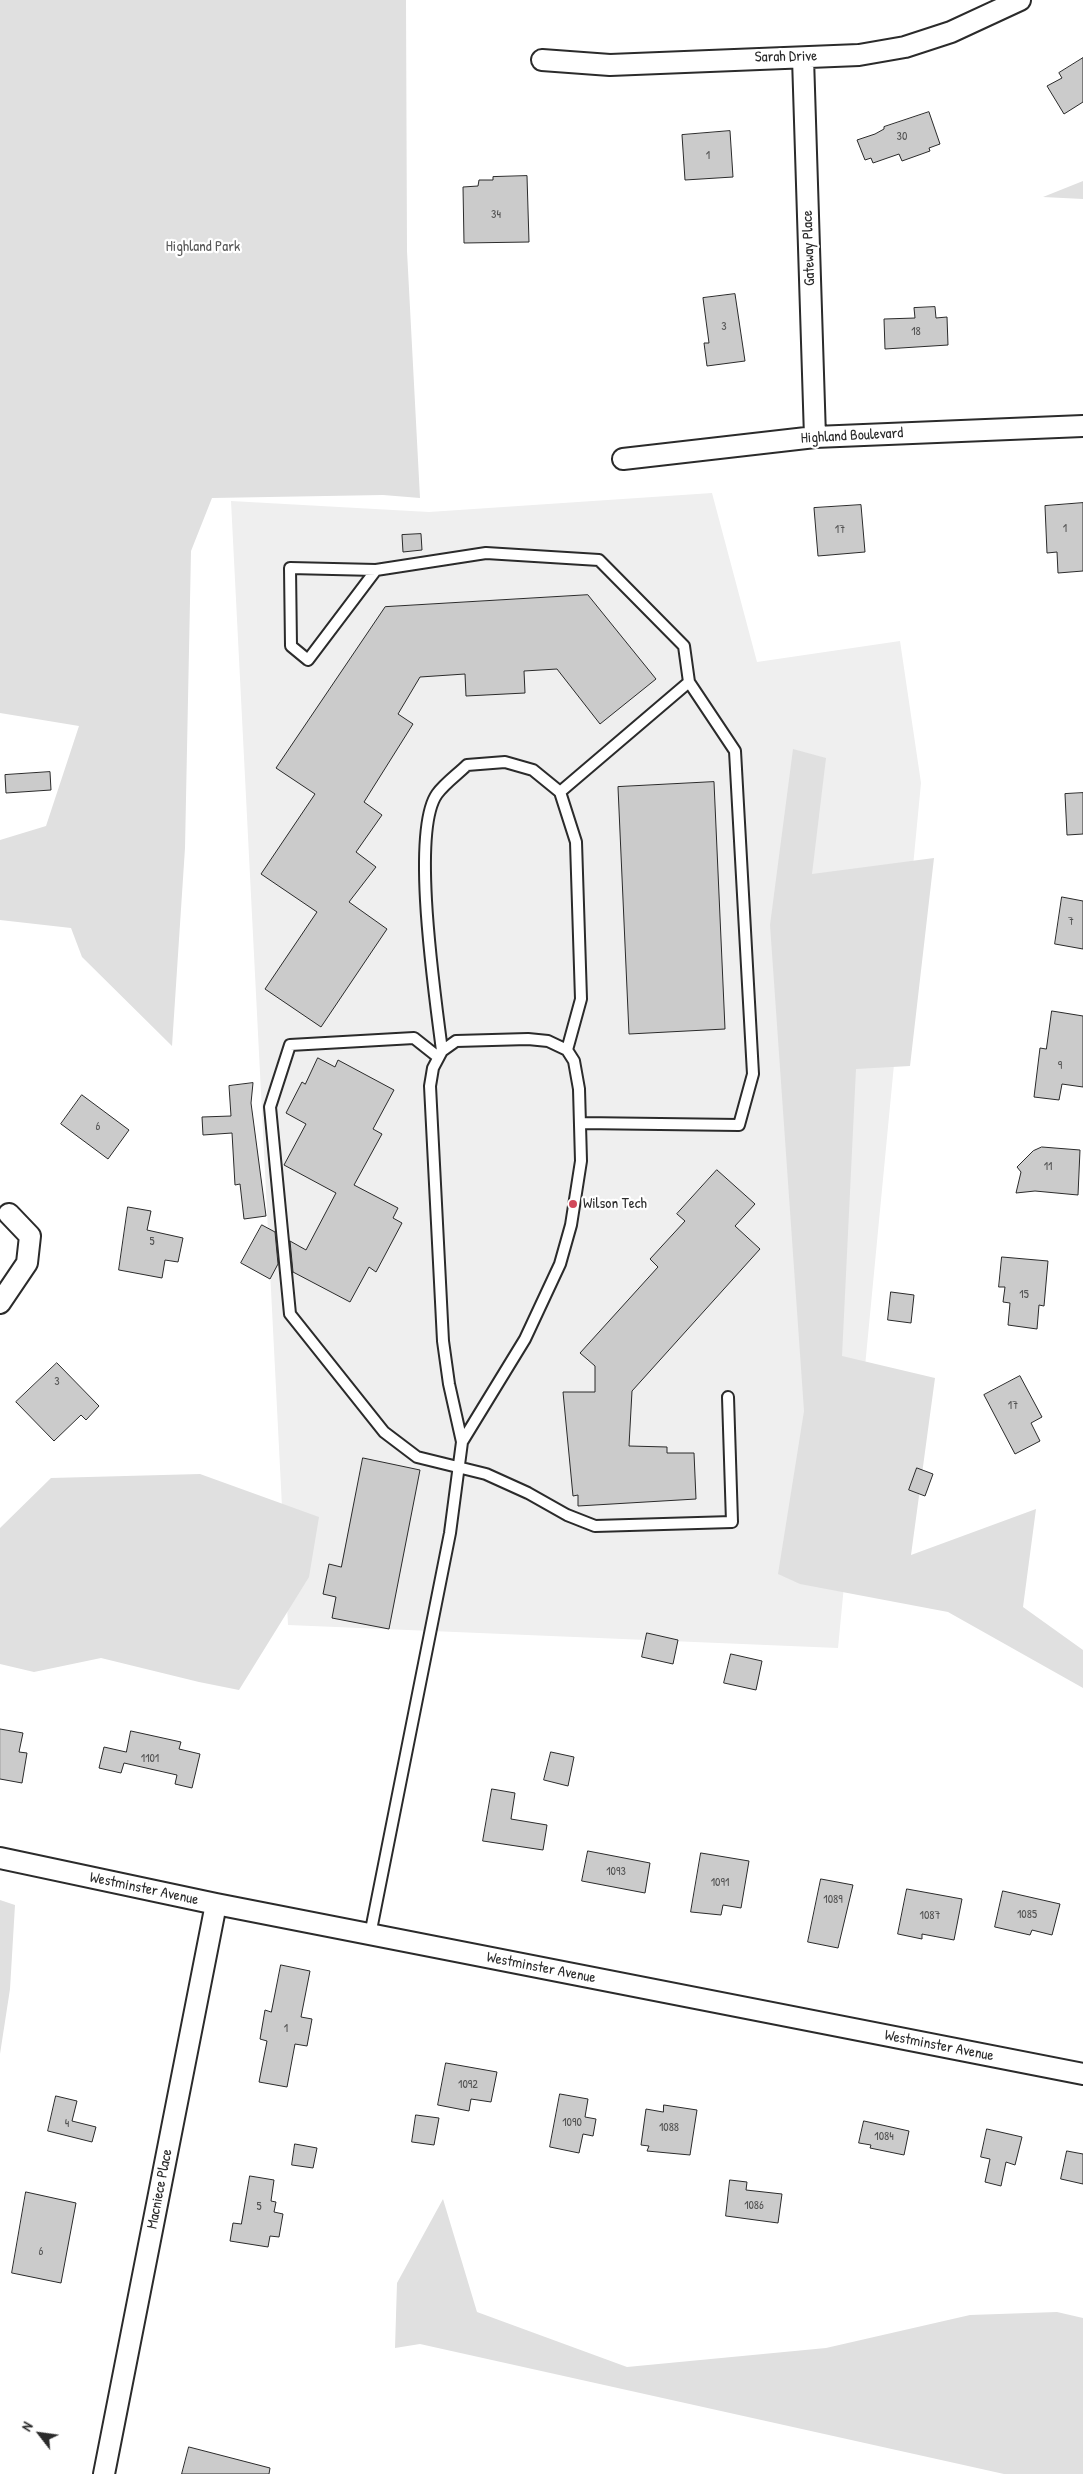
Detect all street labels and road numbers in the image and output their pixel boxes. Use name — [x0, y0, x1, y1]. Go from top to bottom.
street label: Sarah Drive — [755, 47, 817, 67]
street label: Gateway Place — [799, 210, 819, 286]
street label: Highland Boulevard — [800, 424, 904, 448]
street label: Westminster Avenue — [88, 1869, 200, 1909]
street label: Westminster Avenue — [485, 1949, 597, 1987]
street label: Westminster Avenue — [883, 2027, 995, 2065]
street label: Macniece Place — [143, 2148, 177, 2230]

